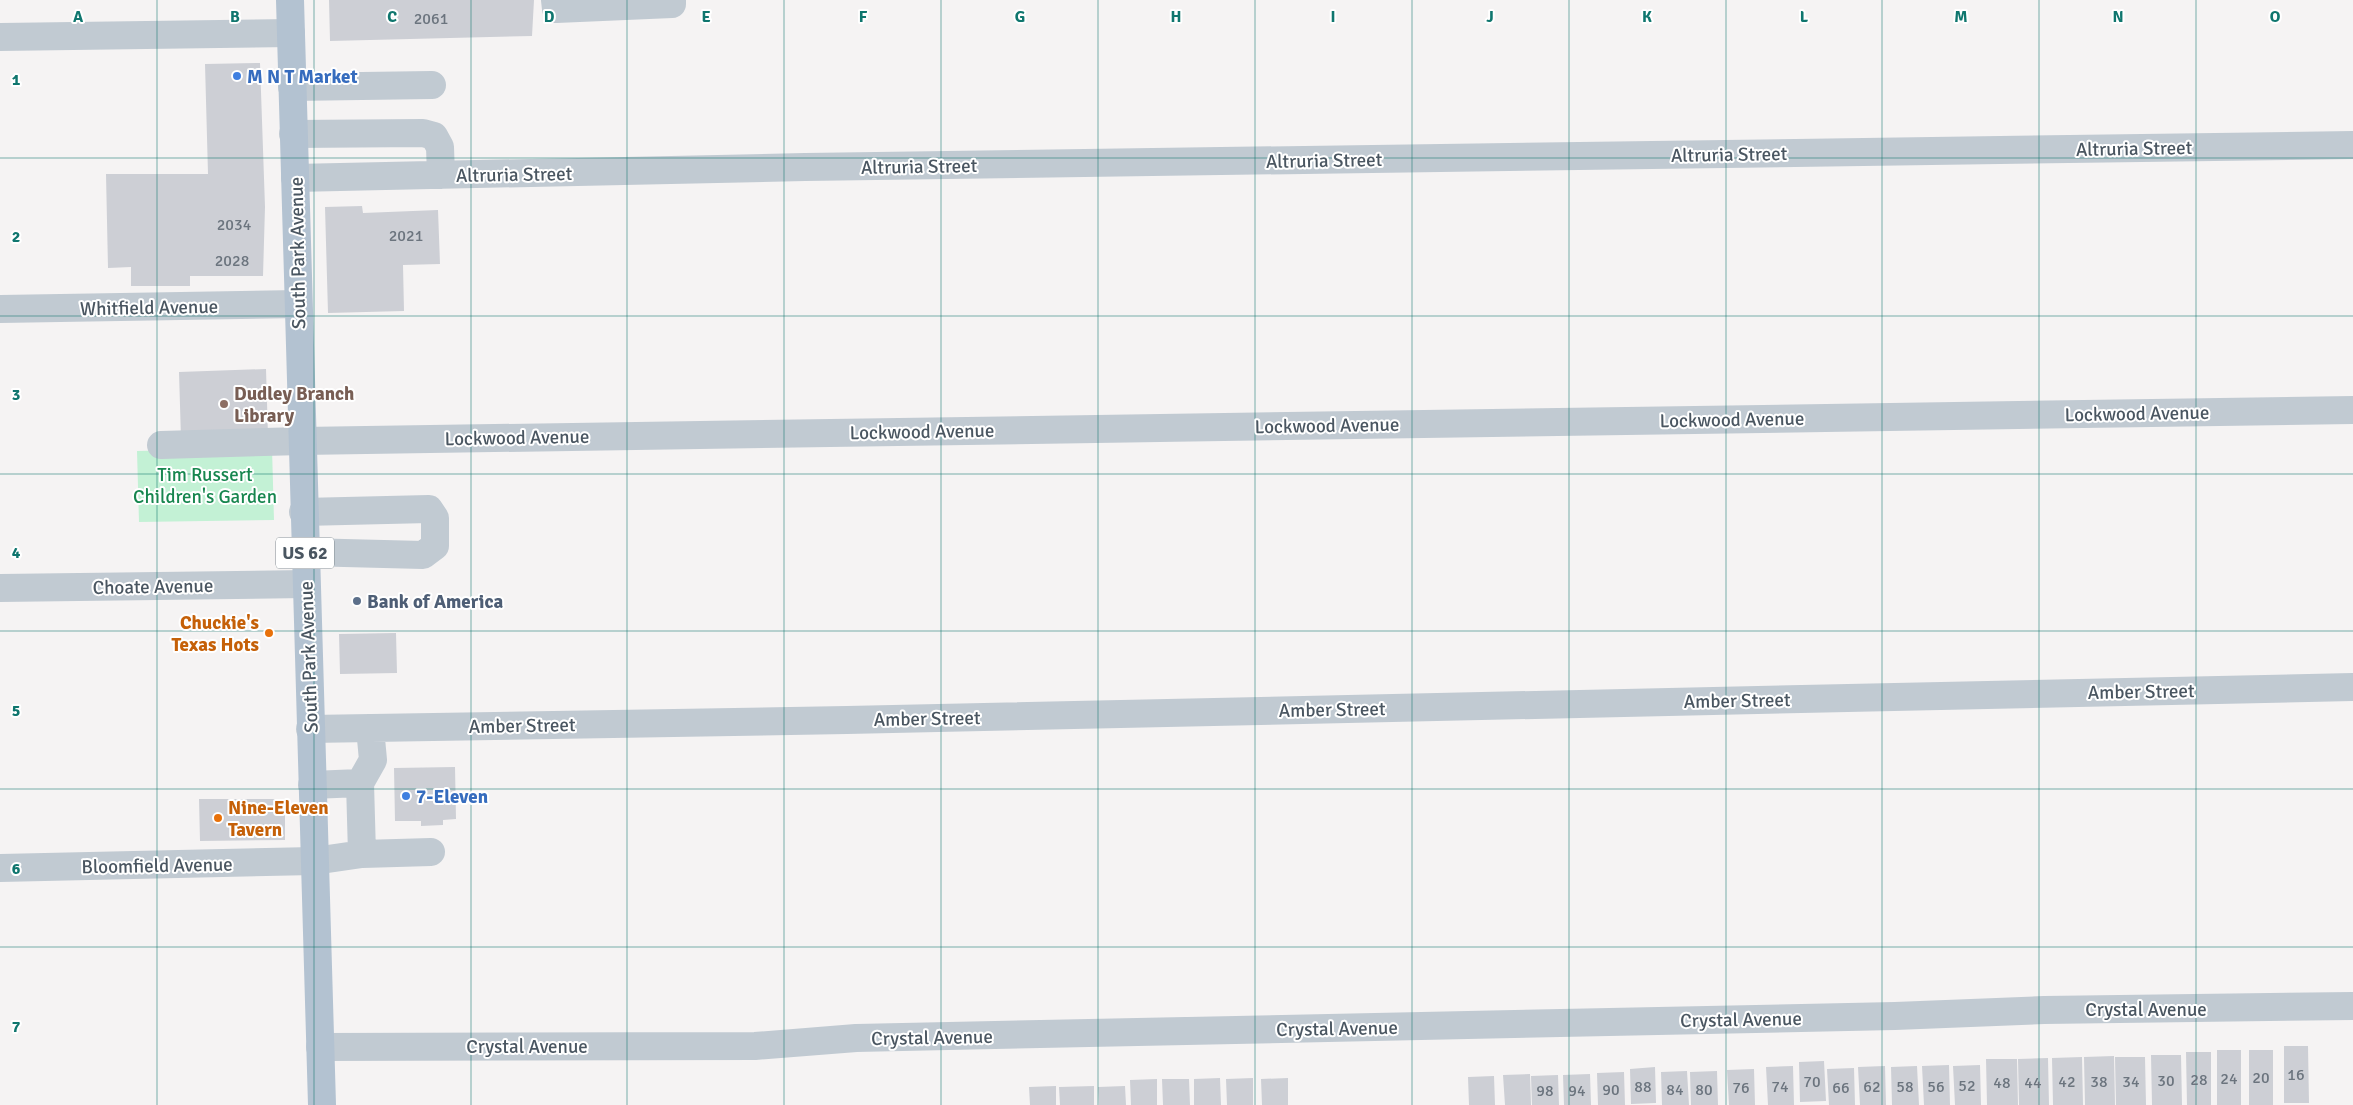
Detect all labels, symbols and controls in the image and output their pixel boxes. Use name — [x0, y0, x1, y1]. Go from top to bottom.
text: A — [73, 7, 84, 27]
text: B — [230, 7, 240, 27]
text: C — [387, 7, 397, 27]
text: D — [544, 7, 555, 27]
text: E — [701, 7, 711, 27]
text: F — [859, 7, 868, 27]
text: G — [1015, 7, 1025, 27]
text: H — [1171, 7, 1181, 27]
text: I — [1330, 7, 1336, 27]
text: J — [1486, 7, 1494, 27]
text: K — [1642, 7, 1652, 27]
text: L — [1800, 7, 1809, 27]
text: M — [1954, 7, 1968, 27]
text: N — [2112, 7, 2124, 27]
text: O — [2270, 7, 2281, 27]
house number: 2061 — [414, 9, 448, 29]
place label: M N T Market — [247, 65, 358, 89]
text: 1 — [12, 70, 21, 90]
marker: M N T Market — [231, 70, 243, 82]
street label: Altruria Street — [2076, 136, 2193, 162]
street label: Altruria Street — [1671, 142, 1788, 168]
street label: Altruria Street — [1266, 148, 1383, 174]
street label: Altruria Street — [861, 154, 978, 180]
street label: Altruria Street — [456, 162, 573, 188]
street label: South Park Avenue — [285, 177, 311, 329]
house number: 2034 — [217, 215, 252, 235]
house number: 2021 — [389, 226, 423, 246]
text: 2 — [12, 227, 20, 247]
house number: 2028 — [215, 251, 249, 271]
street label: Whitfield Avenue — [80, 295, 218, 321]
place label: Dudley Branch Library — [234, 382, 354, 428]
text: 3 — [12, 385, 20, 405]
marker: Dudley Branch Library — [218, 398, 230, 410]
street label: Lockwood Avenue — [2064, 401, 2210, 427]
street label: Lockwood Avenue — [1659, 407, 1805, 433]
street label: Lockwood Avenue — [1254, 413, 1400, 439]
street label: Lockwood Avenue — [849, 419, 995, 445]
street label: Lockwood Avenue — [444, 425, 590, 451]
park label: Tim Russert Children's Garden — [133, 463, 277, 509]
road number: US 62 — [276, 538, 334, 568]
text: 4 — [12, 543, 21, 563]
street label: Choate Avenue — [92, 574, 214, 600]
street label: South Park Avenue — [294, 581, 324, 733]
place label: Bank of America — [367, 590, 503, 614]
marker: Bank of America — [351, 595, 363, 607]
place label: Chuckie's Texas Hots — [172, 611, 259, 657]
marker: Chuckie's Texas Hots — [263, 627, 275, 639]
street label: Amber Street — [2087, 679, 2195, 705]
street label: Amber Street — [1683, 688, 1791, 714]
street label: Amber Street — [1278, 697, 1386, 723]
text: 5 — [12, 701, 20, 721]
street label: Amber Street — [873, 706, 981, 732]
street label: Amber Street — [468, 713, 576, 739]
place label: 7-Eleven — [416, 785, 488, 809]
marker: 7-Eleven — [400, 790, 412, 802]
place label: Nine-Eleven Tavern — [228, 796, 329, 842]
marker: Nine-Eleven Tavern — [212, 812, 224, 824]
street label: Bloomfield Avenue — [81, 853, 233, 879]
text: 6 — [12, 859, 21, 879]
street label: Crystal Avenue — [2085, 998, 2207, 1022]
street label: Crystal Avenue — [1680, 1007, 1802, 1033]
street label: Crystal Avenue — [1276, 1016, 1398, 1042]
text: 7 — [12, 1017, 21, 1037]
street label: Crystal Avenue — [871, 1025, 993, 1051]
street label: Crystal Avenue — [466, 1035, 588, 1059]
house number: 16 — [2287, 1065, 2305, 1085]
house number: 20 — [2252, 1068, 2270, 1088]
house number: 24 — [2220, 1069, 2238, 1089]
house number: 28 — [2190, 1070, 2208, 1090]
house number: 30 — [2157, 1071, 2175, 1091]
house number: 70 — [1803, 1072, 1821, 1092]
house number: 42 — [2058, 1072, 2076, 1092]
house number: 38 — [2090, 1072, 2108, 1092]
house number: 34 — [2122, 1072, 2140, 1092]
house number: 48 — [1993, 1073, 2011, 1093]
house number: 44 — [2024, 1073, 2042, 1093]
house number: 52 — [1958, 1076, 1976, 1096]
house number: 88 — [1634, 1077, 1652, 1097]
house number: 74 — [1771, 1077, 1789, 1097]
house number: 62 — [1863, 1077, 1881, 1097]
house number: 58 — [1896, 1077, 1914, 1097]
house number: 56 — [1927, 1077, 1945, 1097]
house number: 76 — [1732, 1078, 1750, 1098]
house number: 66 — [1832, 1078, 1850, 1098]
house number: 90 — [1602, 1080, 1620, 1100]
house number: 84 — [1666, 1080, 1684, 1100]
house number: 80 — [1695, 1080, 1713, 1100]
house number: 98 — [1536, 1081, 1554, 1101]
house number: 94 — [1568, 1081, 1586, 1101]

